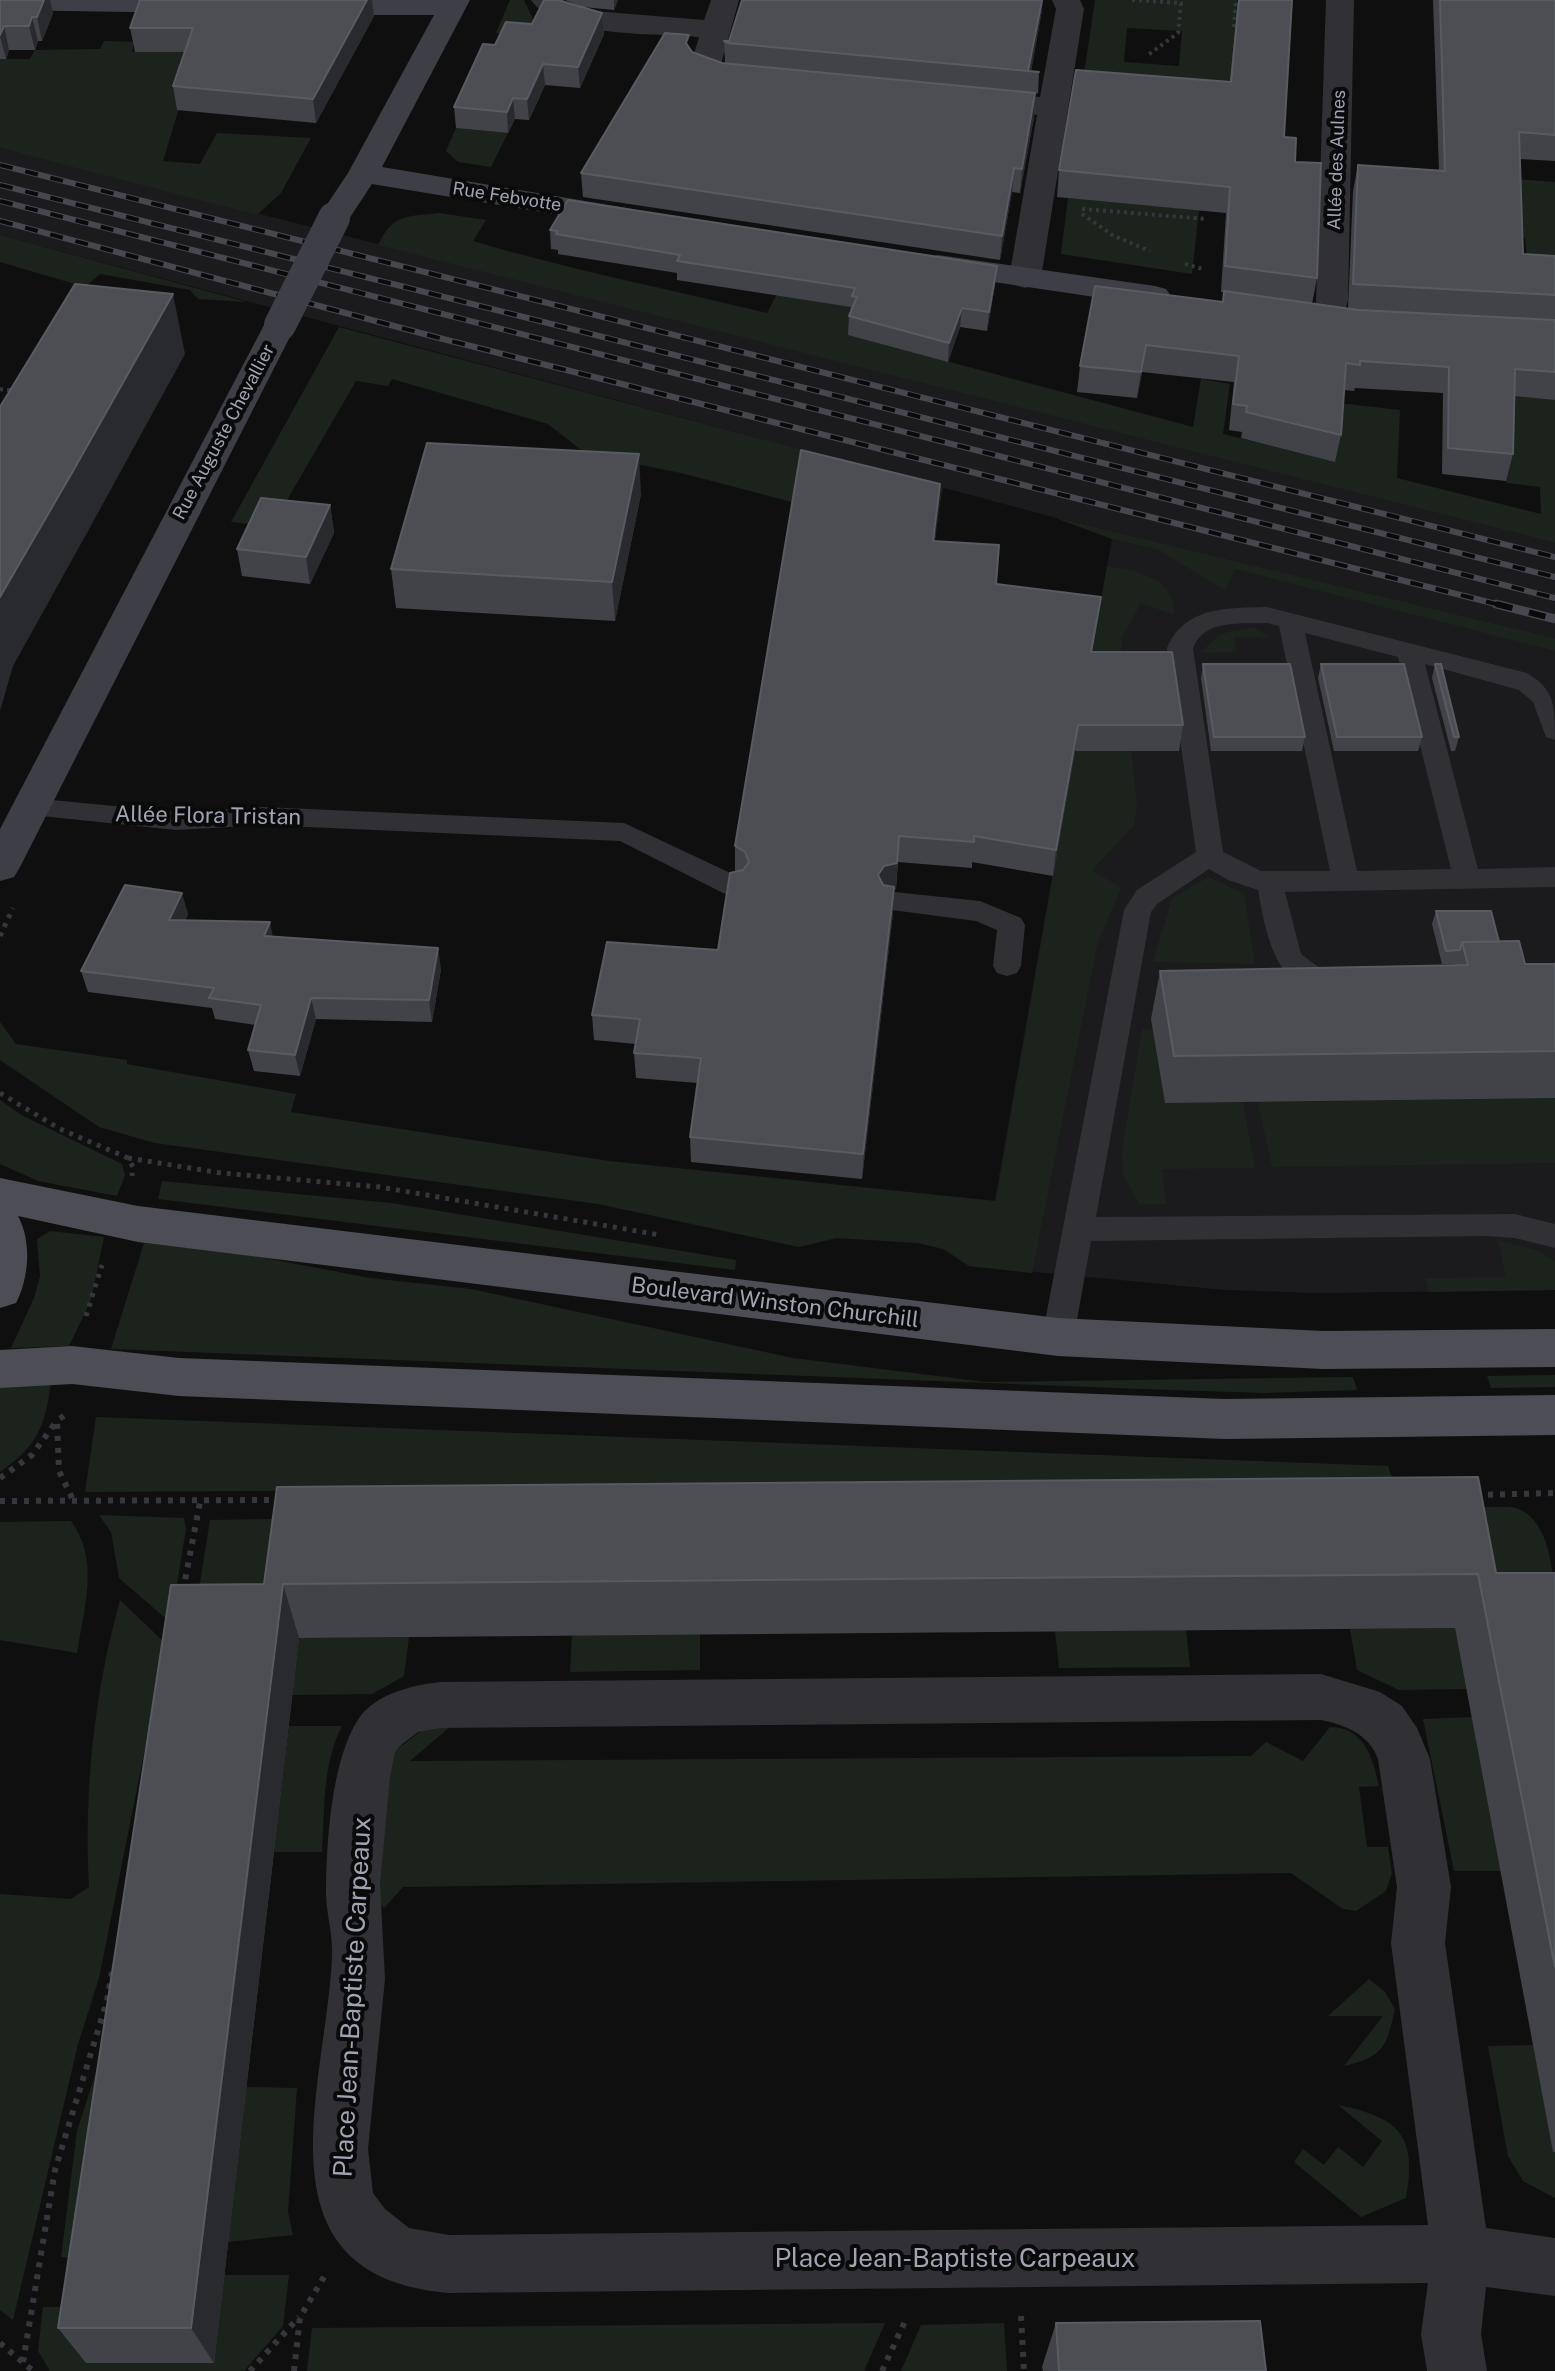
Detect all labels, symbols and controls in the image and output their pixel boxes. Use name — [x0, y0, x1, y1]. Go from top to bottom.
street label: Allée des Aulnes — [1324, 90, 1350, 230]
street label: Rue Febvotte — [451, 178, 563, 216]
street label: Rue Auguste Chevallier — [169, 341, 279, 523]
street label: Allée Flora Tristan — [115, 801, 301, 831]
street label: Boulevard Winston Churchill — [630, 1272, 920, 1334]
street label: Place Jean-Baptiste Carpeaux — [328, 1816, 378, 2178]
street label: Place Jean-Baptiste Carpeaux — [775, 2243, 1135, 2275]

